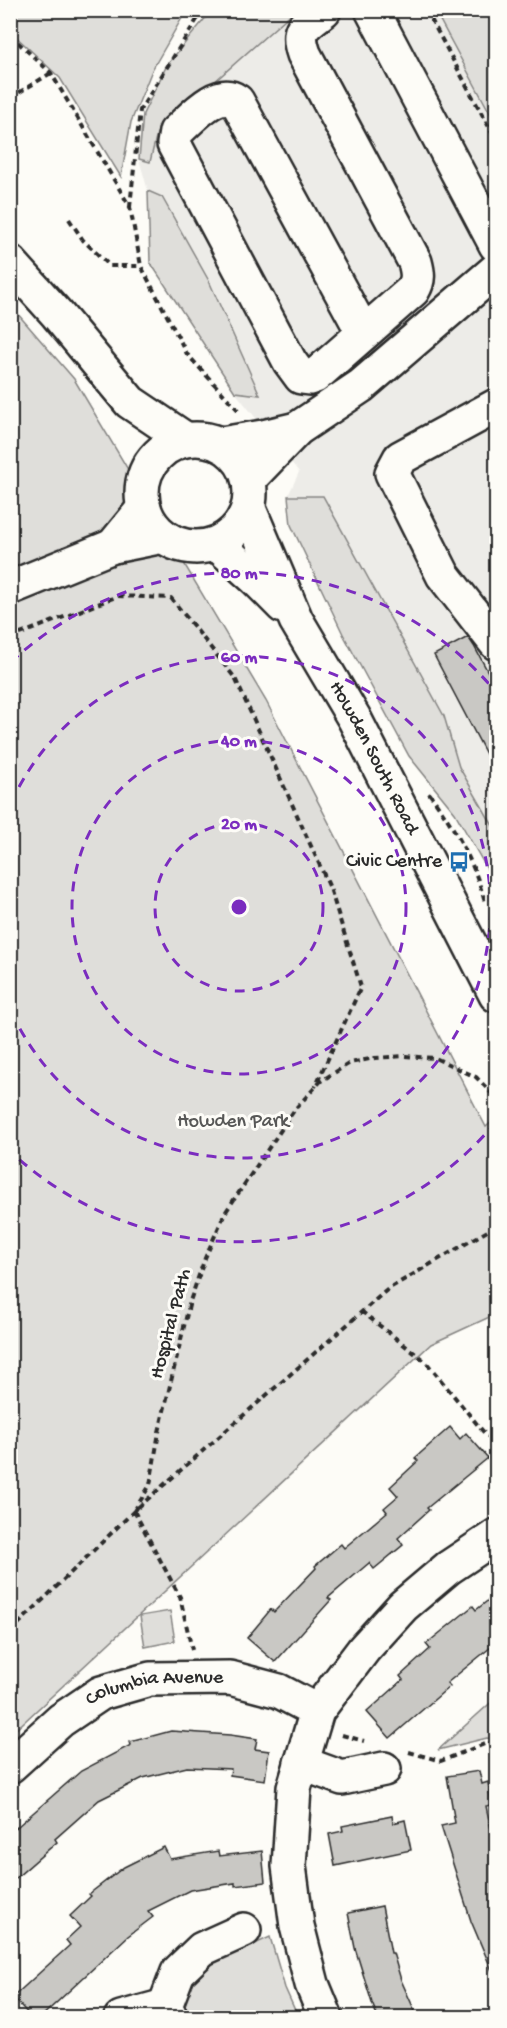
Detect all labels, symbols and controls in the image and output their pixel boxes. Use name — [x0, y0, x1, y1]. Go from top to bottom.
text: 80 m — [220, 564, 258, 585]
text: 60 m — [221, 648, 257, 669]
street label: Howden South Road — [324, 677, 424, 841]
text: 40 m — [220, 732, 257, 753]
text: 20 m — [221, 815, 257, 836]
bus stop icon: Civic Centre — [447, 850, 471, 874]
place label: Civic Centre — [346, 851, 443, 874]
centre of rings — [229, 897, 249, 917]
park label: Howden Park — [177, 1111, 291, 1134]
street label: Hospital Path — [146, 1266, 198, 1381]
street label: Columbia Avenue — [81, 1667, 224, 1712]

